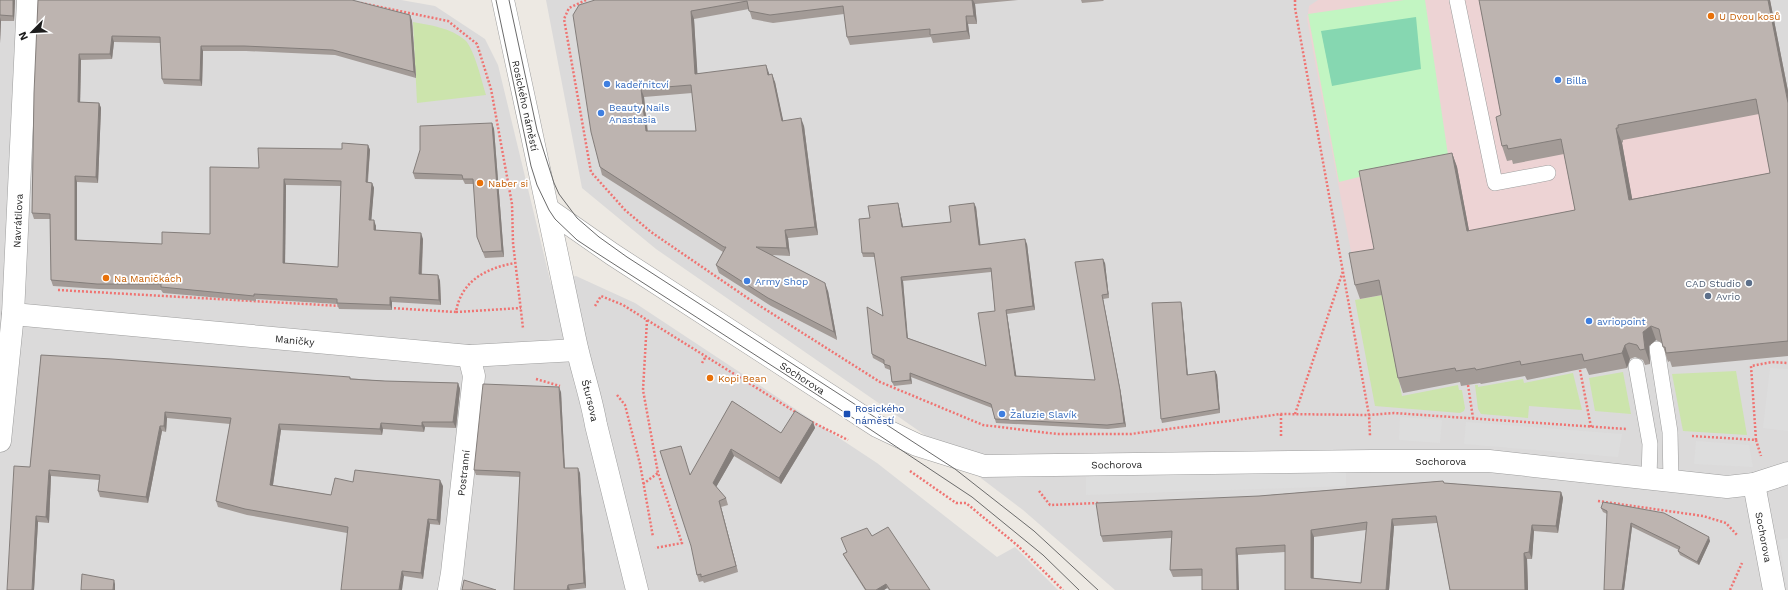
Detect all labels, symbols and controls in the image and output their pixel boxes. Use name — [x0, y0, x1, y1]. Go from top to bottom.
marker: U Dvou kosů — [1706, 11, 1716, 21]
place label: U Dvou kosů — [1719, 11, 1780, 22]
north arrow — [12, 12, 52, 52]
text: N — [16, 29, 31, 42]
street label: Rosického náměstí — [511, 59, 541, 152]
marker: Billa — [1553, 75, 1563, 85]
place label: Billa — [1566, 75, 1587, 86]
marker: kadeřnitcví — [602, 79, 612, 89]
place label: kadeřnitcví — [615, 79, 669, 90]
place label: Beauty Nails Anastasia — [609, 102, 670, 125]
marker: Beauty Nails Anastasia — [596, 108, 606, 118]
marker: Naber si — [475, 178, 485, 188]
place label: Naber si — [488, 178, 528, 189]
street label: Navrátilova — [11, 193, 24, 248]
marker: Na Maničkách — [101, 273, 111, 283]
place label: Na Maničkách — [114, 273, 182, 284]
marker: Army Shop — [742, 276, 752, 286]
place label: Army Shop — [755, 276, 808, 287]
place label: CAD Studio — [1685, 278, 1741, 289]
marker: CAD Studio — [1744, 278, 1754, 288]
marker: Avrio — [1703, 291, 1713, 301]
place label: Avrio — [1716, 291, 1740, 302]
marker: avriopoint — [1584, 316, 1594, 326]
place label: avriopoint — [1597, 316, 1646, 327]
street label: Maničky — [275, 333, 316, 347]
street label: Sochorova — [778, 359, 827, 396]
marker: Kopi Bean — [705, 373, 715, 383]
place label: Kopi Bean — [718, 373, 767, 384]
street label: Štursova — [580, 378, 601, 423]
place label: Rosického náměstí — [855, 403, 904, 426]
marker: Rosického náměstí — [842, 409, 852, 419]
marker: Žaluzie Slavík — [997, 409, 1007, 419]
place label: Žaluzie Slavík — [1010, 409, 1077, 420]
street label: Postranní — [455, 449, 471, 496]
street label: Sochorova — [1415, 456, 1466, 467]
street label: Sochorova — [1091, 458, 1143, 470]
street label: Sochorova — [1754, 511, 1774, 563]

